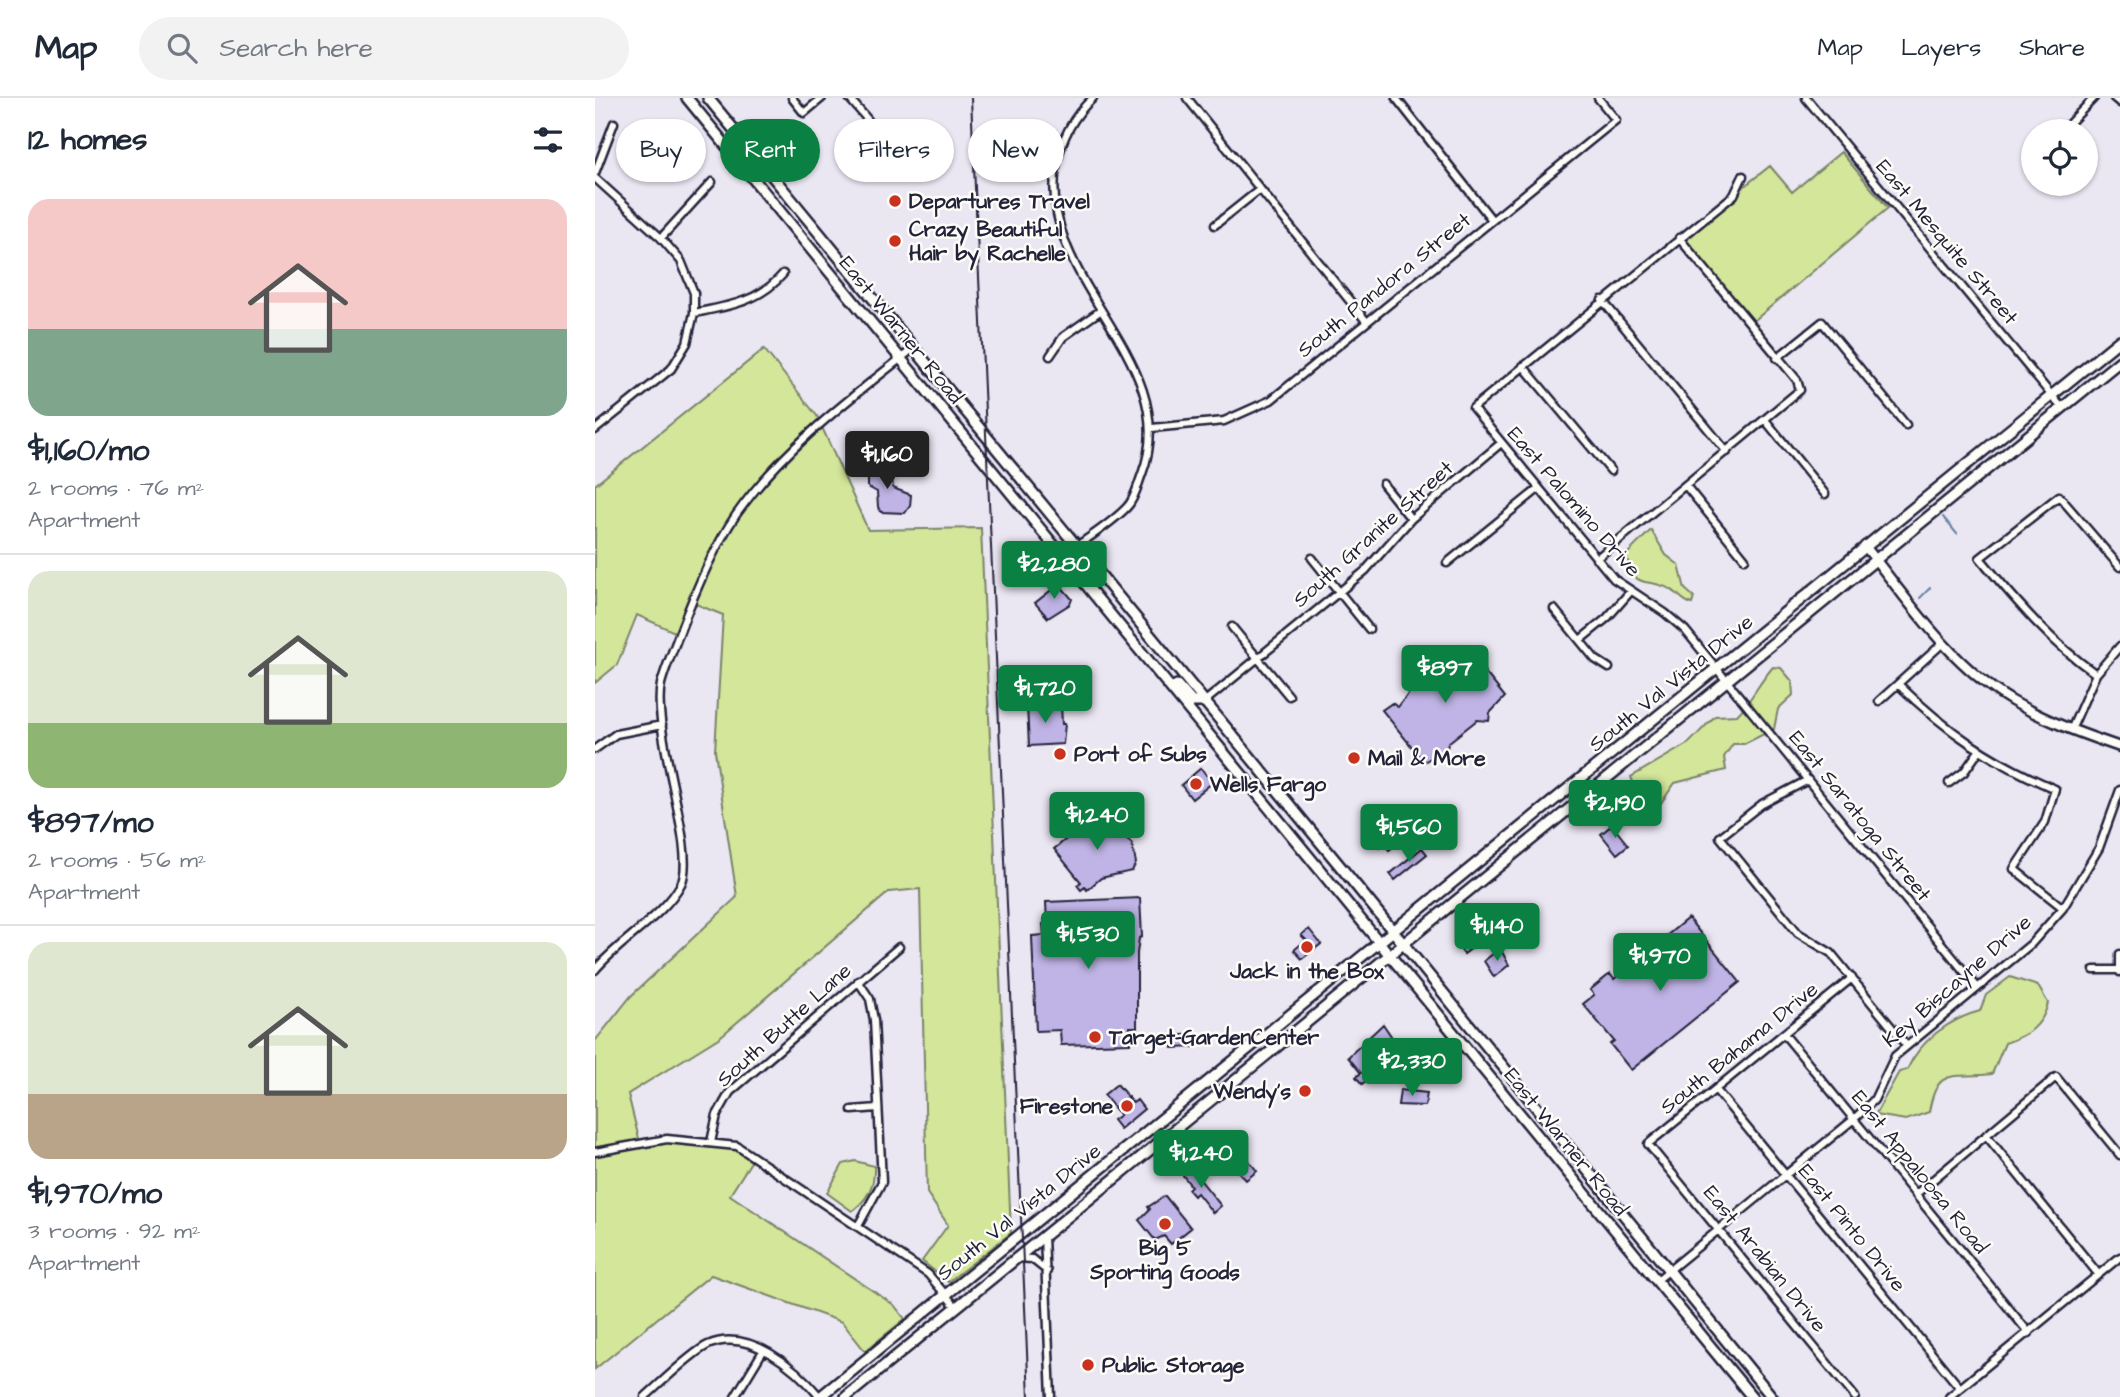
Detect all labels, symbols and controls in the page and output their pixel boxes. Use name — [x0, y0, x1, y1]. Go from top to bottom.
search box — [139, 17, 629, 80]
text: Map — [35, 25, 97, 71]
icon: search — [163, 29, 201, 67]
text: Search here — [219, 30, 373, 66]
text: Map — [1818, 31, 1863, 65]
text: Layers — [1901, 31, 1981, 65]
text: Share — [2019, 31, 2085, 65]
text: 12 homes — [28, 119, 147, 161]
chip: Buy — [616, 119, 706, 182]
chip: Rent — [720, 119, 820, 182]
chip: Filters — [834, 119, 954, 182]
chip: New — [968, 119, 1064, 182]
map controls — [2021, 119, 2098, 196]
button: locate — [2021, 119, 2098, 196]
icon: filters — [529, 121, 567, 159]
street label: East Mesquite Street — [1869, 153, 2025, 331]
place label: Departures Travel — [909, 187, 1091, 217]
marker: Departures Travel — [887, 193, 903, 209]
street label: South Pandora Street — [1291, 205, 1477, 364]
place label: Crazy Beautiful Hair by Rachelle — [909, 215, 1067, 271]
marker: Crazy Beautiful Hair by Rachelle — [887, 233, 903, 249]
icon: home — [235, 245, 361, 371]
street label: East Warner Road — [832, 250, 970, 410]
street label: East Palomino Drive — [1501, 421, 1647, 583]
text: $1,160/mo — [28, 430, 149, 472]
pin: $1,160 — [830, 432, 944, 491]
text: $1,160 — [861, 438, 913, 470]
street label: South Granite Street — [1286, 454, 1460, 614]
text: 2 rooms · 76 m² — [28, 472, 204, 504]
text: Apartment — [28, 504, 140, 536]
pin: $2,280 — [997, 542, 1111, 601]
text: $2,280 — [1018, 548, 1090, 580]
street label: South Val Vista Drive — [1583, 608, 1759, 758]
icon: home — [235, 617, 361, 743]
pin: $897 — [1404, 646, 1486, 705]
text: $897 — [1418, 652, 1472, 684]
pin: $1,720 — [988, 666, 1102, 725]
text: $1,720 — [1014, 672, 1076, 704]
street label: East Saratoga Street — [1780, 724, 1938, 909]
place label: Port of Subs — [1074, 740, 1207, 769]
place label: Mail & More — [1368, 744, 1486, 773]
marker: Port of Subs — [1052, 746, 1068, 762]
marker: Mail & More — [1346, 750, 1362, 766]
place label: Wells Fargo — [1209, 770, 1326, 801]
marker: Wells Fargo — [1188, 776, 1204, 792]
pin: $2,190 — [1558, 780, 1672, 840]
text: $2,190 — [1585, 787, 1645, 819]
pin: $1,240 — [1040, 792, 1154, 852]
text: $1,240 — [1065, 799, 1129, 831]
text: $897/mo — [28, 802, 154, 844]
pin: $1,560 — [1352, 804, 1466, 864]
text: $1,560 — [1376, 811, 1442, 843]
text: 2 rooms · 56 m² — [28, 844, 206, 876]
text: Apartment — [28, 876, 140, 908]
pin: $1,140 — [1440, 904, 1554, 963]
street label: Key Biscayne Drive — [1876, 908, 2039, 1055]
text: $1,140 — [1471, 910, 1523, 942]
pin: $1,530 — [1031, 912, 1145, 971]
text: $1,530 — [1057, 918, 1119, 950]
pin: $1,970 — [1603, 934, 1717, 993]
marker: Jack in the Box — [1299, 939, 1315, 955]
text: $1,970 — [1629, 940, 1691, 972]
street label: South Butte Lane — [710, 956, 858, 1094]
place label: Jack in the Box — [1229, 957, 1385, 986]
street label: South Bahama Drive — [1654, 975, 1824, 1121]
icon: home — [235, 988, 361, 1114]
place label: Target-GardenCenter — [1108, 1023, 1320, 1054]
marker: Target-GardenCenter — [1087, 1029, 1103, 1045]
pin: $2,330 — [1355, 1038, 1469, 1098]
text: $2,330 — [1378, 1045, 1446, 1077]
street label: East Warner Road — [1497, 1062, 1635, 1222]
place label: Wendy's — [1212, 1077, 1291, 1109]
marker: Wendy's — [1297, 1083, 1313, 1099]
street label: East Appaloosa Road — [1844, 1084, 1995, 1261]
place label: Firestone — [1020, 1092, 1114, 1121]
marker: Firestone — [1119, 1098, 1135, 1114]
pin: $1,240 — [1144, 1130, 1258, 1190]
street label: South Val Vista Drive — [931, 1137, 1107, 1287]
text: $1,240 — [1169, 1137, 1233, 1169]
street label: East Pinto Drive — [1791, 1158, 1913, 1298]
text: $1,970/mo — [28, 1173, 162, 1215]
street label: East Arabian Drive — [1697, 1179, 1833, 1339]
text: 3 rooms · 92 m² — [28, 1215, 201, 1247]
marker: Big 5 Sporting Goods — [1157, 1216, 1173, 1232]
place label: Big 5 Sporting Goods — [1089, 1234, 1240, 1289]
text: Apartment — [28, 1247, 140, 1279]
place label: Public Storage — [1102, 1351, 1245, 1382]
marker: Public Storage — [1080, 1357, 1096, 1373]

